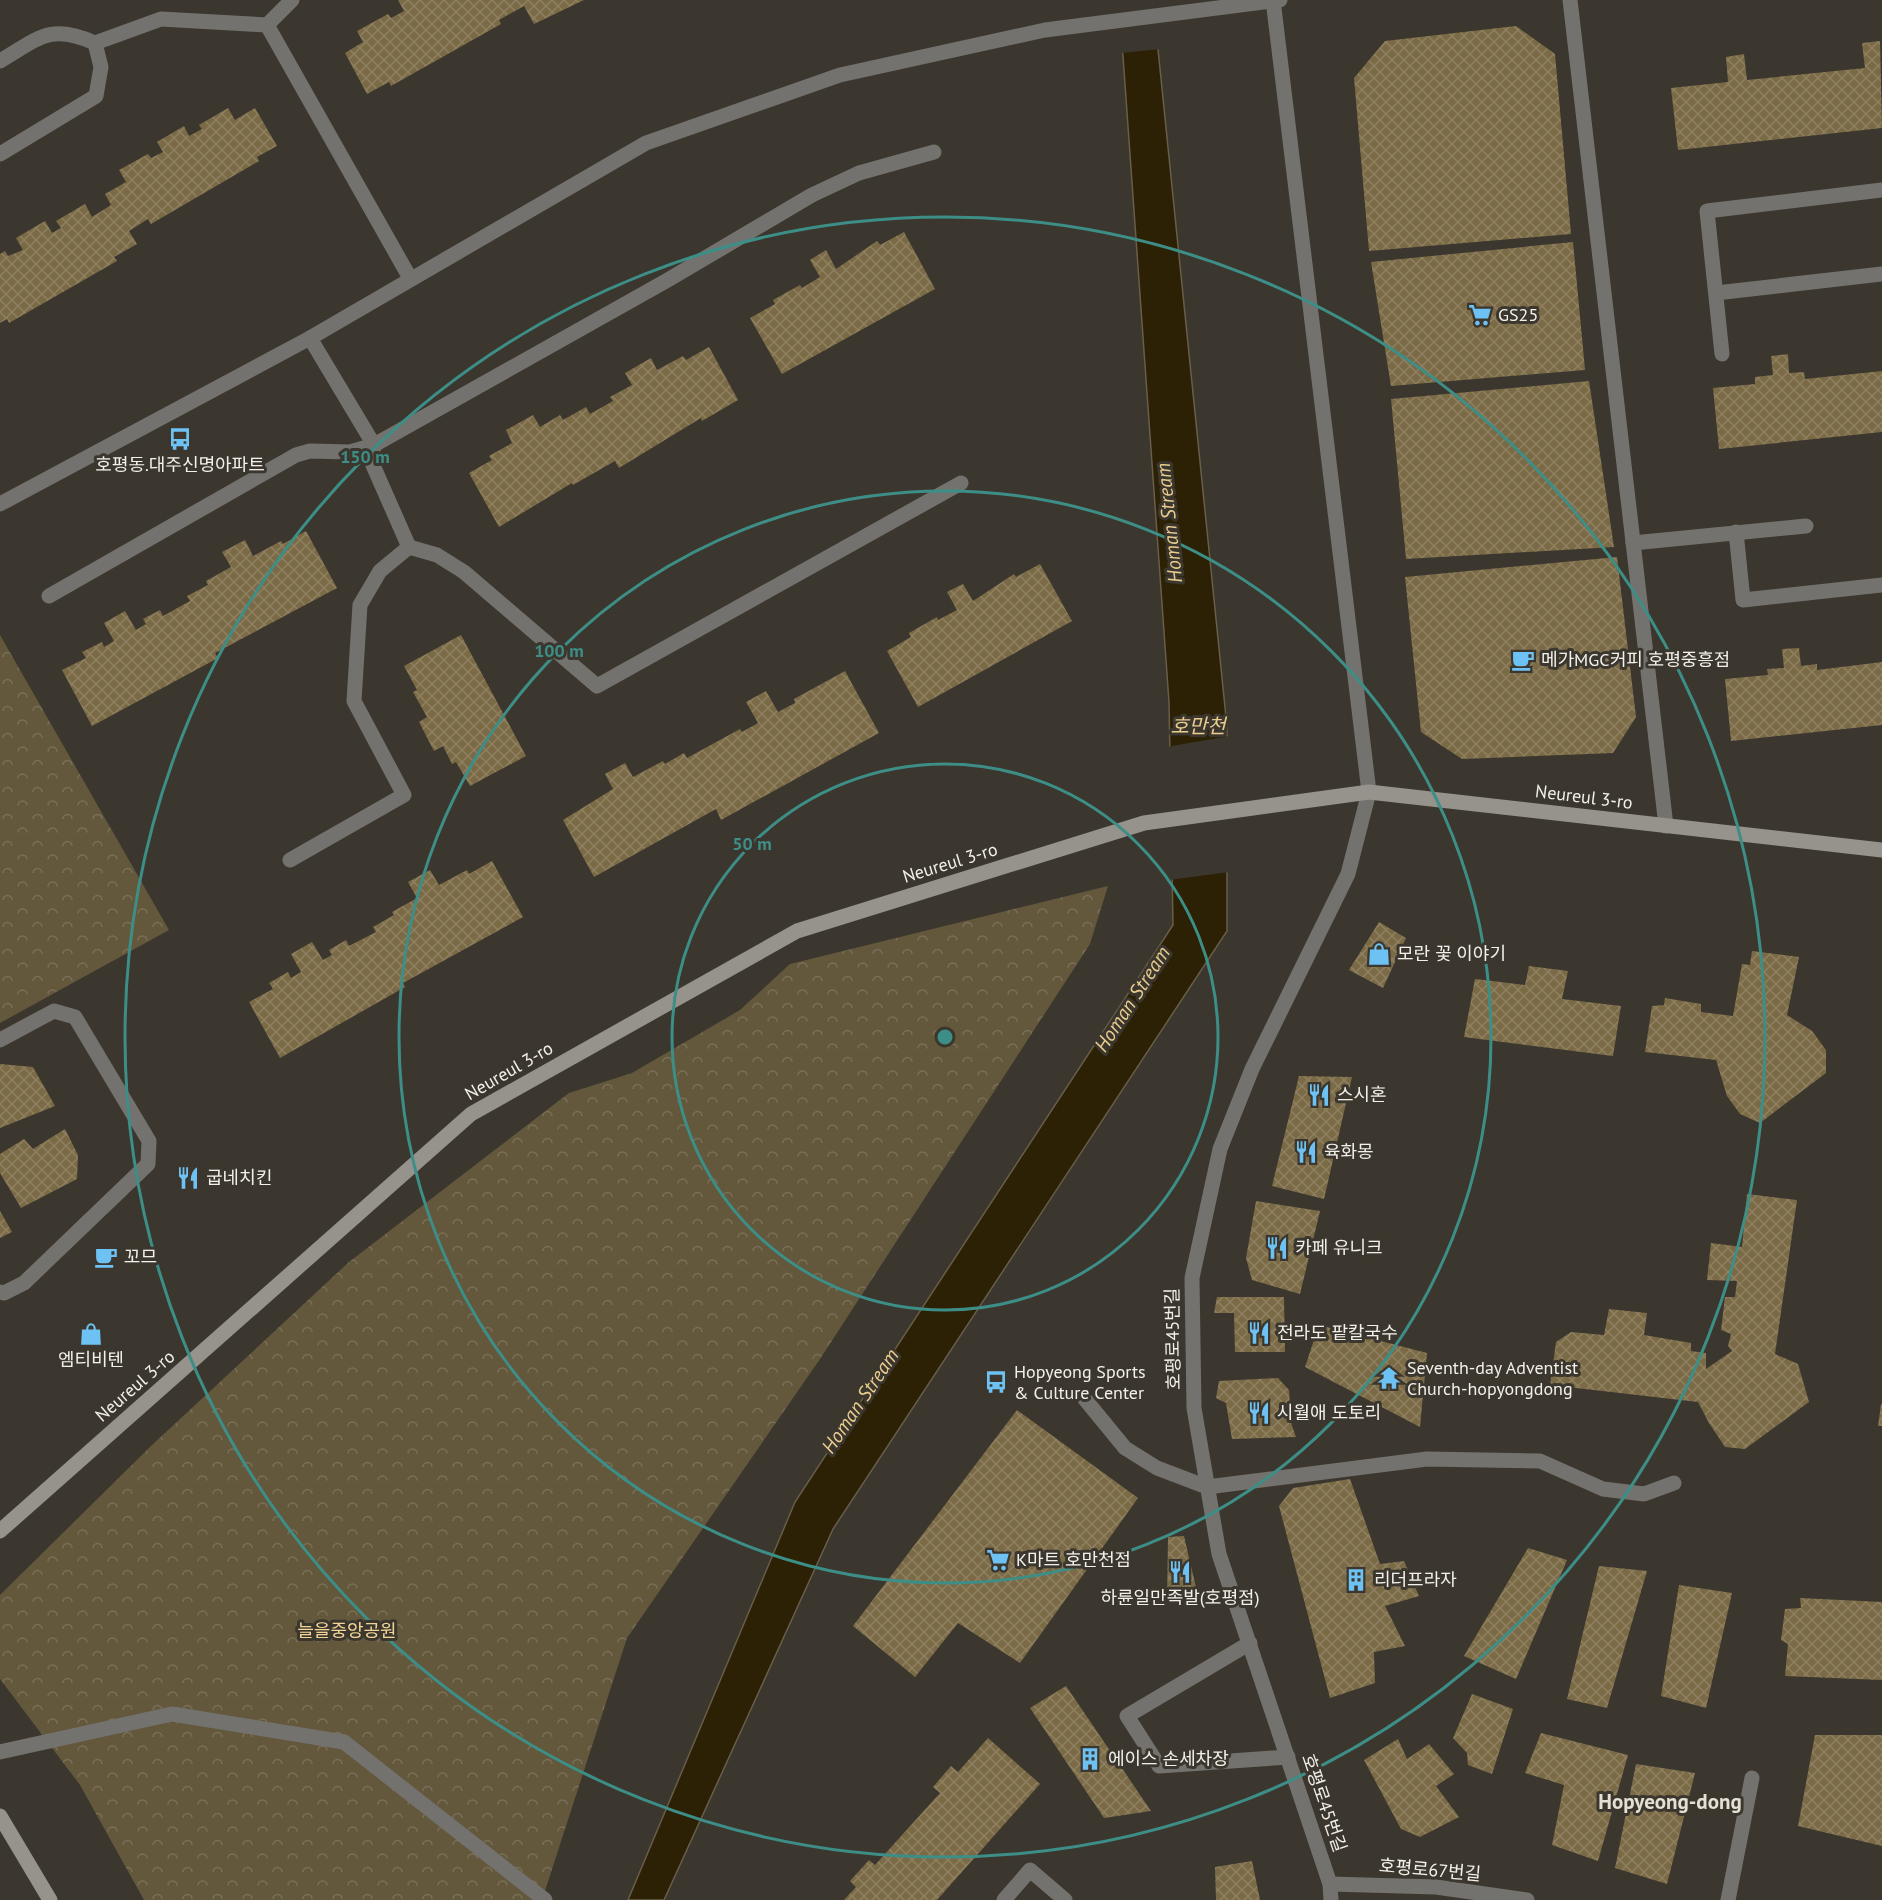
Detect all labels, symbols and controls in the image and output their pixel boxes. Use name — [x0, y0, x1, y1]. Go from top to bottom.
supermarket icon: GS25 — [1467, 302, 1493, 328]
place label: GS25 — [1498, 303, 1538, 326]
bus stop icon: 호평동.대주신명아파트 — [167, 426, 193, 452]
text: 150 m — [340, 445, 390, 468]
place label: 호평동.대주신명아파트 — [95, 453, 265, 476]
water label: Homan Stream — [1150, 462, 1188, 584]
text: 100 m — [534, 639, 584, 662]
cafe icon: 메가MGC커피 호평중흥점 — [1510, 647, 1536, 673]
place label: 메가MGC커피 호평중흥점 — [1541, 648, 1730, 671]
water label: 호만천 — [1170, 713, 1228, 739]
street label: Neureul 3-ro — [1534, 779, 1634, 814]
text: 50 m — [732, 832, 772, 855]
street label: Neureul 3-ro — [900, 837, 1000, 888]
water label: Homan Stream — [1088, 941, 1176, 1057]
shop icon: 모란 꽃 이야기 — [1366, 941, 1392, 967]
place label: 모란 꽃 이야기 — [1397, 942, 1506, 965]
centre of rings — [935, 1027, 955, 1047]
street label: Neureul 3-ro — [461, 1036, 557, 1105]
restaurant icon: 스시혼 — [1306, 1082, 1332, 1108]
place label: 스시혼 — [1337, 1083, 1387, 1106]
restaurant icon: 육화몽 — [1293, 1139, 1319, 1165]
place label: 육화몽 — [1324, 1140, 1374, 1163]
restaurant icon: 굽네치킨 — [175, 1165, 201, 1191]
place label: 굽네치킨 — [206, 1166, 272, 1189]
restaurant icon: 카페 유니크 — [1264, 1235, 1290, 1261]
place label: 카페 유니크 — [1295, 1236, 1383, 1259]
cafe icon: 꼬므 — [93, 1244, 119, 1270]
place label: 꼬므 — [124, 1245, 157, 1268]
street label: 호평로45번길 — [1160, 1288, 1185, 1390]
restaurant icon: 전라도 팥칼국수 — [1246, 1320, 1272, 1346]
shop icon: 엠티비텐 — [78, 1321, 104, 1347]
place label: 전라도 팥칼국수 — [1277, 1321, 1398, 1344]
water label: Homan Stream — [815, 1344, 905, 1458]
street label: Neureul 3-ro — [90, 1345, 179, 1426]
place label: 엠티비텐 — [58, 1348, 124, 1371]
place label: Seventh-day Adventist Church-hopyongdong — [1407, 1356, 1578, 1400]
place label: Hopyeong Sports & Culture Center — [1014, 1360, 1146, 1404]
temple icon: Seventh-day Adventist Church-hopyongdong — [1376, 1365, 1402, 1391]
bus stop icon: Hopyeong Sports & Culture Center — [983, 1369, 1009, 1395]
restaurant icon: 시월애 도토리 — [1246, 1400, 1272, 1426]
place label: 시월애 도토리 — [1277, 1401, 1381, 1424]
supermarket icon: K마트 호만천점 — [985, 1547, 1011, 1573]
place label: K마트 호만천점 — [1016, 1548, 1131, 1571]
restaurant icon: 하륜일만족발(호평점) — [1167, 1559, 1193, 1585]
building icon: 리더프라자 — [1343, 1567, 1369, 1593]
place label: 리더프라자 — [1374, 1568, 1457, 1591]
place label: 하륜일만족발(호평점) — [1100, 1586, 1260, 1609]
park label: 늘을중앙공원 — [297, 1619, 397, 1642]
building icon: 에이스 손세차장 — [1077, 1746, 1103, 1772]
place label: 에이스 손세차장 — [1108, 1747, 1229, 1770]
street label: 호평로45번길 — [1297, 1751, 1352, 1855]
district label: Hopyeong-dong — [1598, 1788, 1742, 1815]
street label: 호평로67번길 — [1378, 1854, 1482, 1885]

